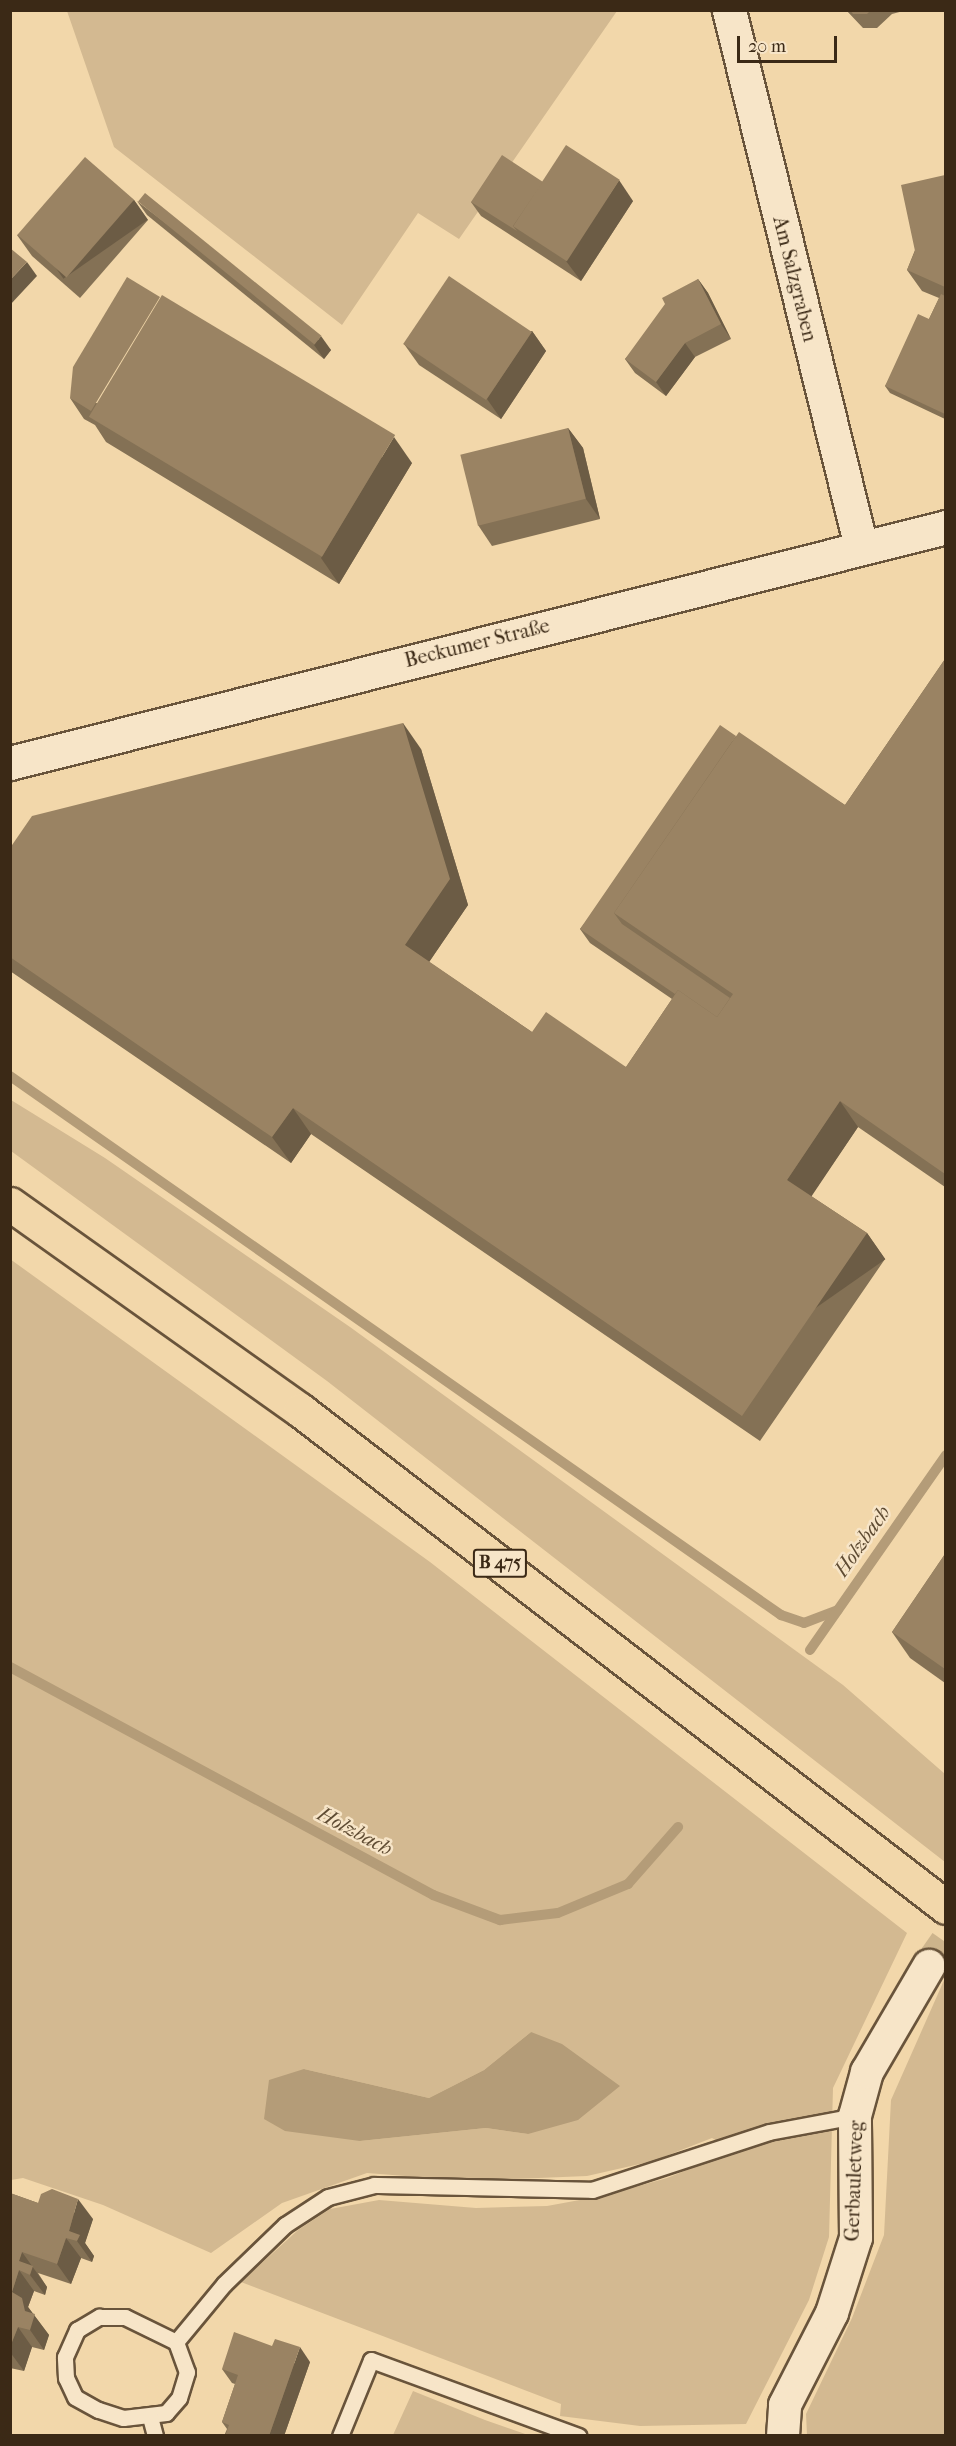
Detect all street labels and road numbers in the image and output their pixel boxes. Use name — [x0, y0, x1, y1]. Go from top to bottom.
street label: Am Salzgraben — [768, 214, 822, 344]
street label: Beckumer Straße — [402, 613, 552, 673]
road number: B 475 — [472, 1548, 528, 1578]
street label: Gerbauletweg — [840, 2120, 868, 2242]

